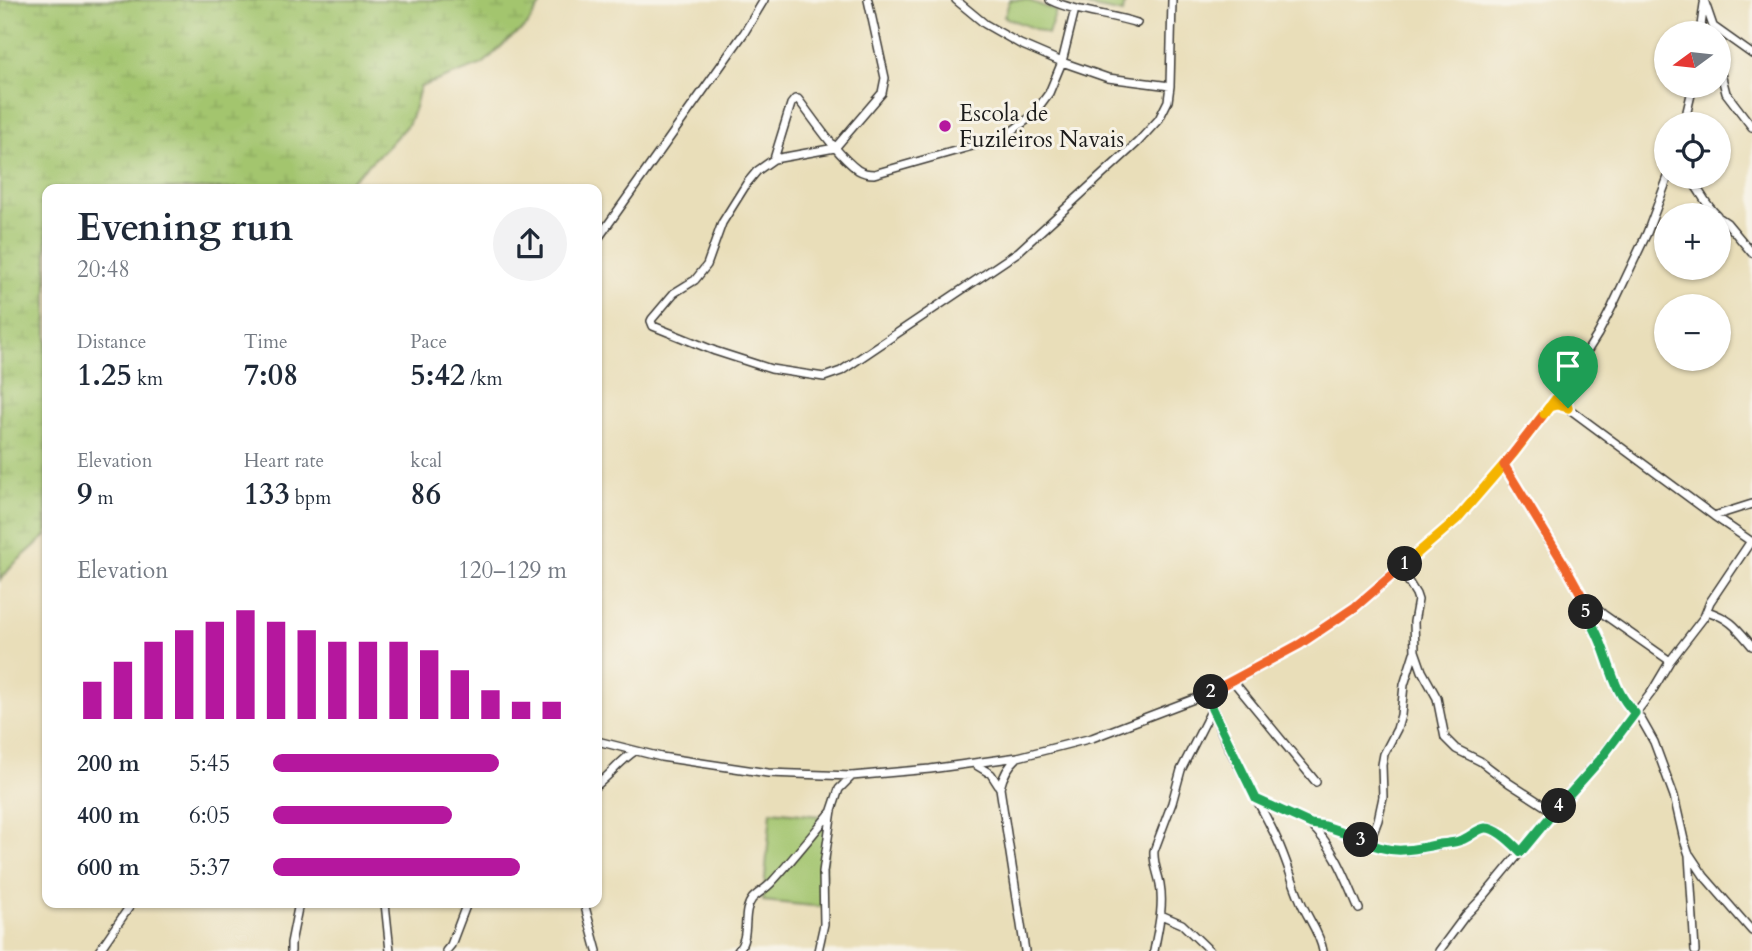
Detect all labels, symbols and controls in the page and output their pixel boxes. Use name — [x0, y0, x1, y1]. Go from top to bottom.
north arrow — [1654, 21, 1731, 98]
map controls — [1654, 21, 1731, 371]
place label: Escola de Fuzileiros Navais — [959, 98, 1124, 155]
button: locate — [1654, 112, 1731, 189]
marker: Escola de Fuzileiros Navais — [937, 118, 953, 134]
text: Evening run — [77, 202, 293, 254]
button: + — [1654, 203, 1731, 280]
button: share — [493, 207, 567, 281]
text: 20:48 — [77, 254, 130, 285]
button: − — [1654, 294, 1731, 371]
text: Distance — [77, 329, 146, 355]
text: Time — [244, 329, 288, 355]
text: Pace — [410, 329, 447, 355]
pin — [1538, 336, 1598, 408]
icon: arrive — [1549, 347, 1587, 385]
text: 1.25 — [77, 355, 132, 396]
text: 7:08 — [244, 355, 298, 396]
text: 5:42 — [410, 355, 465, 396]
text: km — [132, 366, 163, 392]
text: /km — [465, 366, 503, 392]
text: Elevation — [77, 448, 152, 474]
text: Heart rate — [244, 448, 324, 474]
text: kcal — [410, 448, 442, 474]
text: 9 — [77, 474, 92, 515]
text: 133 — [244, 474, 290, 515]
text: 86 — [410, 474, 441, 515]
text: m — [92, 485, 114, 511]
text: bpm — [290, 485, 331, 511]
pin: 1 — [1388, 546, 1422, 582]
text: 1 — [1400, 550, 1409, 576]
text: Elevation — [77, 555, 168, 586]
text: 120–129 m — [458, 555, 567, 586]
pin: 5 — [1568, 594, 1604, 630]
text: 5 — [1581, 598, 1590, 624]
pin: 2 — [1194, 674, 1228, 710]
text: 2 — [1206, 678, 1215, 704]
text: 200 m — [77, 748, 140, 779]
text: 5:45 — [189, 748, 230, 779]
pin: 4 — [1542, 788, 1576, 824]
text: 4 — [1554, 792, 1563, 818]
text: 400 m — [77, 800, 140, 831]
text: 6:05 — [189, 800, 230, 831]
pin: 3 — [1344, 822, 1378, 858]
text: 3 — [1356, 826, 1365, 852]
text: 600 m — [77, 852, 140, 883]
text: 5:37 — [189, 852, 230, 883]

